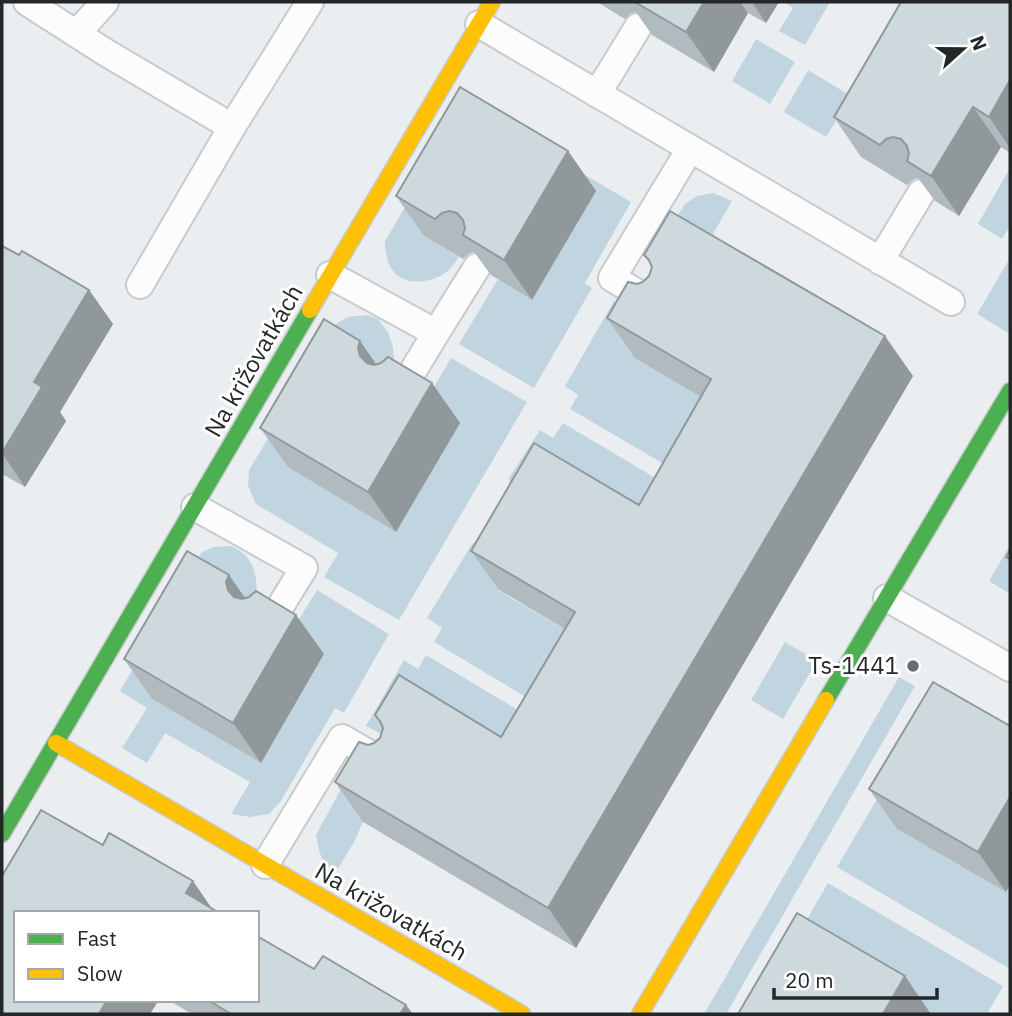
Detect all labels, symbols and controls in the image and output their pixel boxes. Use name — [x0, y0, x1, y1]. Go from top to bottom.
north arrow — [928, 14, 998, 84]
text: N — [965, 32, 993, 54]
street label: Na križovatkách — [197, 278, 310, 443]
place label: Ts-1441 — [808, 649, 899, 681]
marker: Ts-1441 — [905, 658, 921, 674]
street label: Na križovatkách — [309, 855, 474, 968]
legend — [14, 911, 259, 1002]
text: Fast — [77, 924, 117, 952]
scale bar — [774, 956, 937, 1000]
text: Slow — [77, 959, 123, 987]
text: 20 m — [785, 966, 834, 994]

